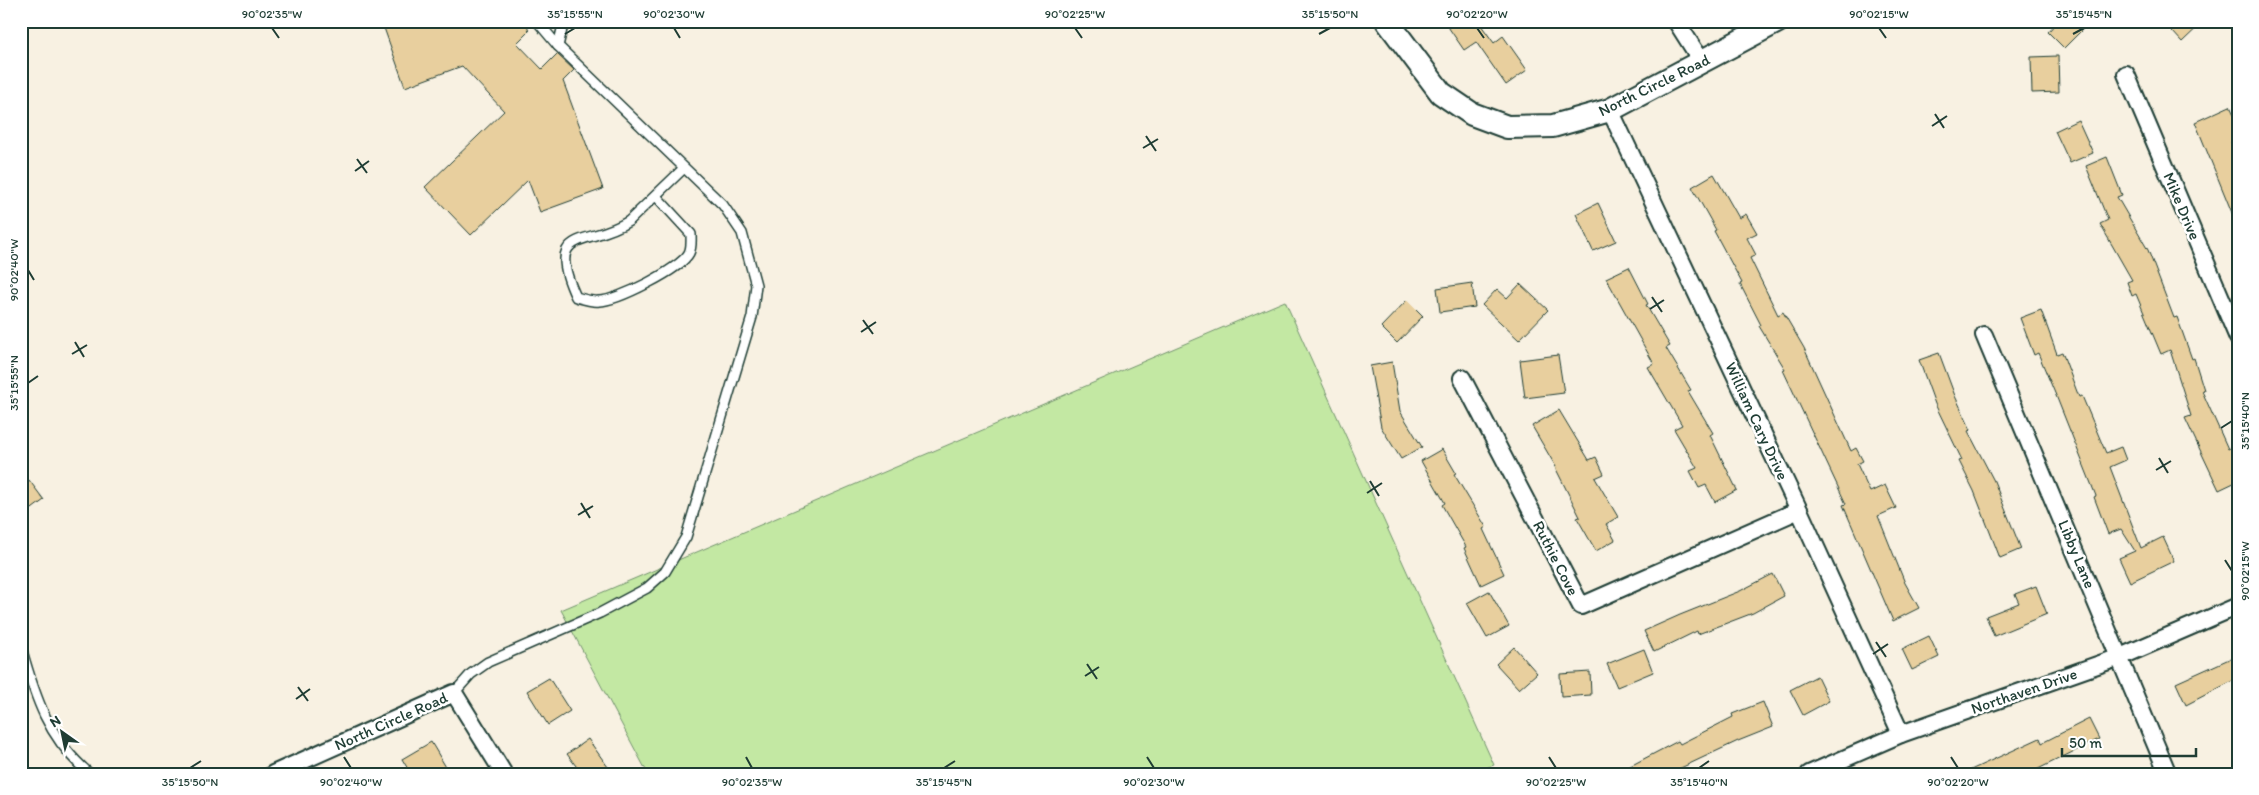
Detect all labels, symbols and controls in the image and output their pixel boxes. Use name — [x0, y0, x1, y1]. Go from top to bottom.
text: 90°02'35"W — [242, 7, 302, 21]
text: 35°15'55"N — [547, 7, 603, 21]
text: 90°02'30"W — [643, 7, 705, 21]
text: 90°02'25"W — [1045, 7, 1105, 21]
text: 35°15'50"N — [1302, 7, 1358, 21]
text: 90°02'20"W — [1446, 7, 1508, 21]
text: 90°02'15"W — [1849, 7, 1909, 21]
text: 35°15'45"N — [2056, 7, 2112, 21]
street label: North Circle Road — [1595, 50, 1713, 120]
street label: Mike Drive — [2159, 169, 2205, 243]
text: 90°02'40"W — [7, 239, 21, 301]
text: 35°15'55"N — [7, 355, 21, 411]
street label: William Cary Drive — [1721, 359, 1793, 483]
text: 35°15'40"N — [2238, 392, 2252, 450]
street label: Ruthie Cove — [1529, 517, 1583, 599]
street label: Libby Lane — [2054, 517, 2100, 591]
text: 90°02'15"W — [2238, 541, 2252, 601]
street label: Northaven Drive — [1968, 664, 2080, 718]
street label: North Circle Road — [332, 687, 451, 754]
north arrow — [38, 708, 88, 758]
text: N — [47, 712, 64, 731]
scale bar — [2062, 725, 2195, 757]
text: 50 m — [2069, 734, 2102, 752]
text: 35°15'50"N — [162, 775, 218, 789]
text: 90°02'40"W — [320, 775, 382, 789]
text: 90°02'35"W — [722, 775, 782, 789]
text: 35°15'45"N — [916, 775, 972, 789]
text: 90°02'30"W — [1123, 775, 1185, 789]
text: 90°02'25"W — [1526, 775, 1586, 789]
text: 35°15'40"N — [1670, 775, 1728, 789]
text: 90°02'20"W — [1927, 775, 1989, 789]

